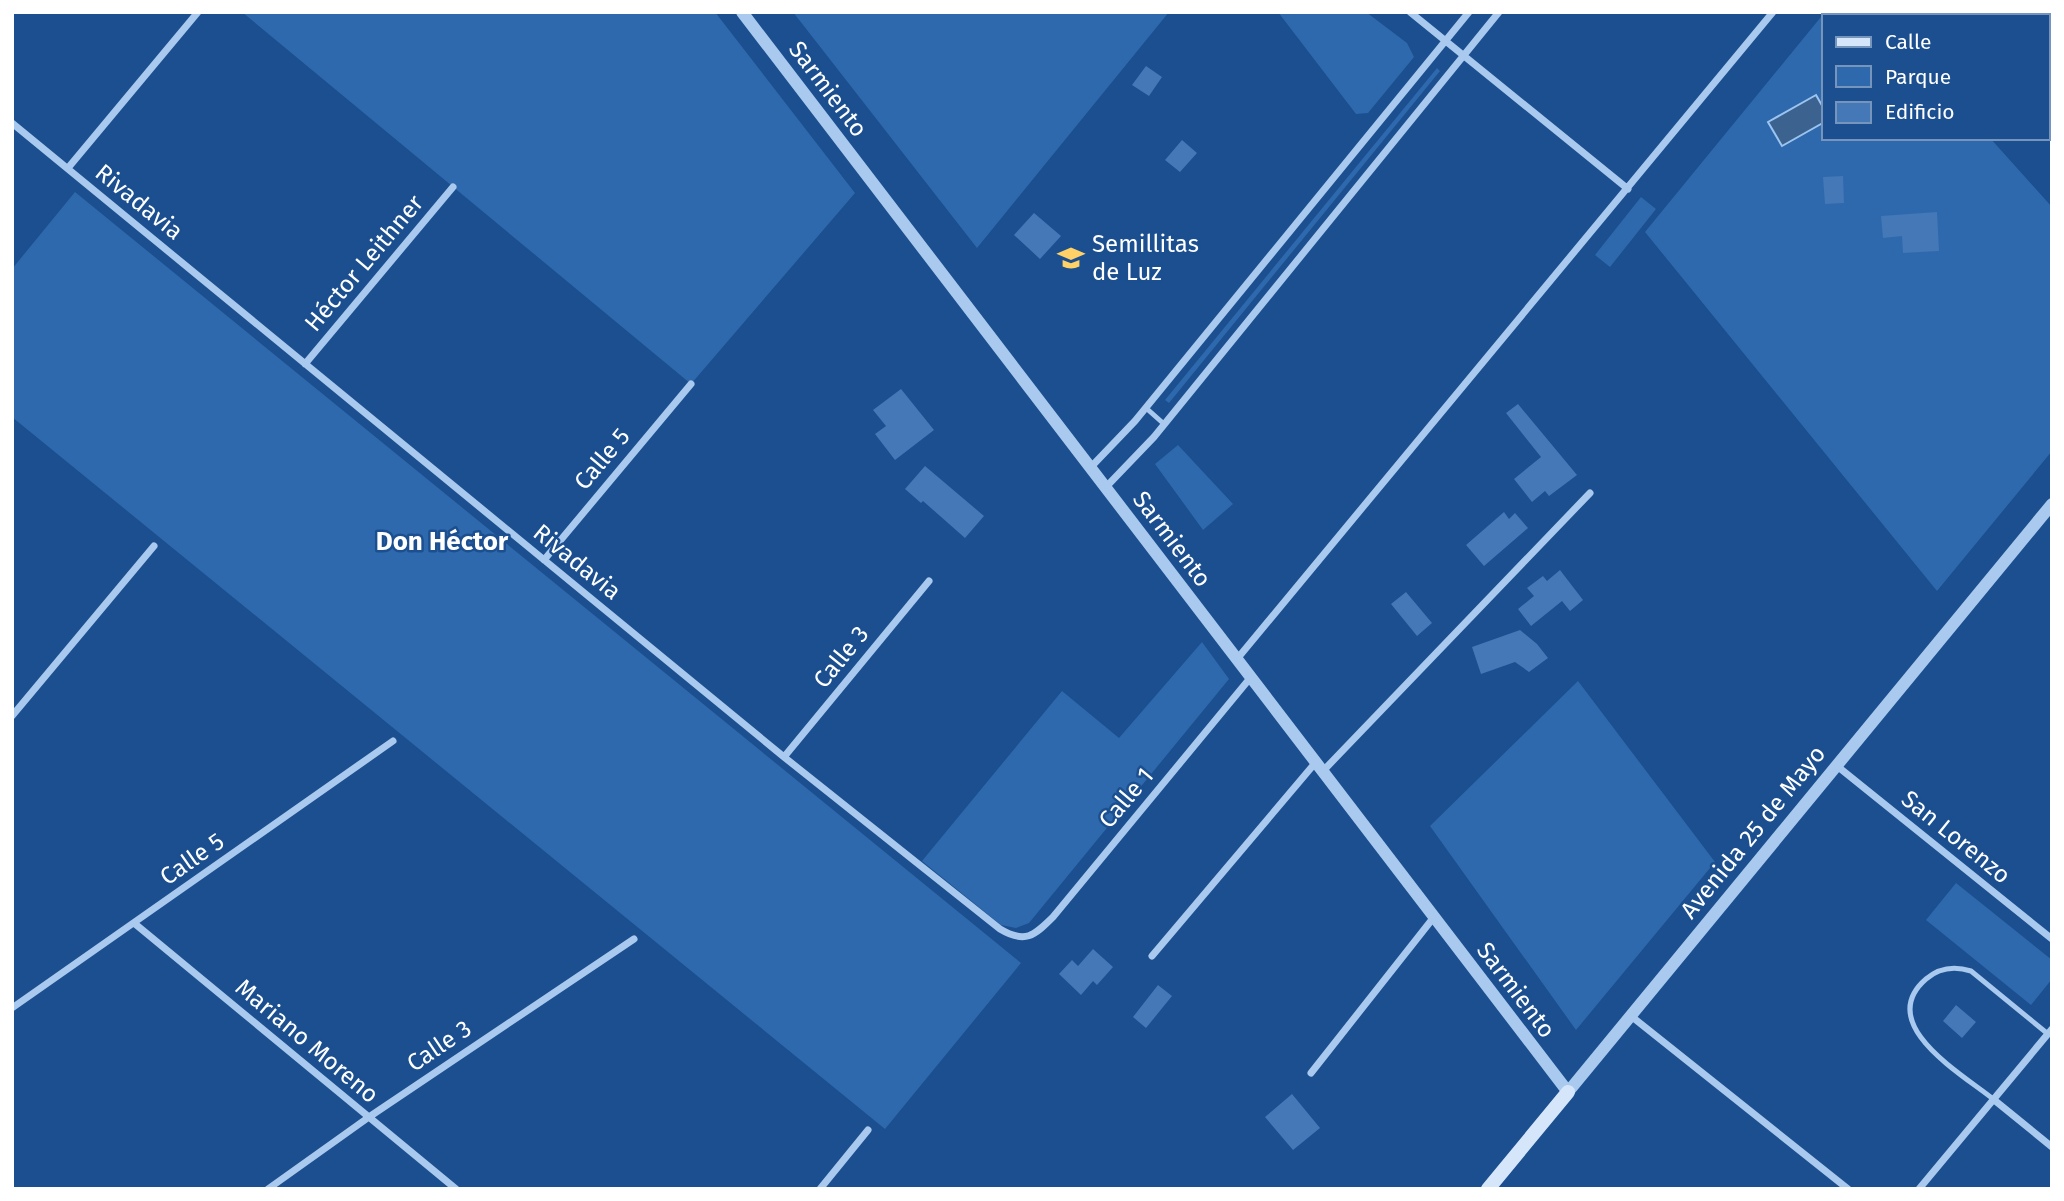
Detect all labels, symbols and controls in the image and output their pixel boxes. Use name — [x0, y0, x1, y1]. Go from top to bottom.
legend — [1822, 14, 2050, 140]
text: Calle — [1885, 29, 1931, 55]
street label: Sarmiento — [783, 36, 873, 142]
text: Parque — [1885, 64, 1951, 90]
text: Edificio — [1885, 99, 1955, 125]
street label: Rivadavia — [90, 158, 188, 246]
street label: Héctor Leithner — [299, 189, 430, 337]
place label: Semillitas de Luz — [1092, 230, 1199, 286]
school or university icon: Semillitas de Luz — [1056, 243, 1086, 273]
street label: Calle 5 — [568, 423, 636, 495]
street label: Sarmiento — [1127, 486, 1217, 592]
street label: Rivadavia — [528, 518, 626, 606]
district label: Don Héctor — [376, 526, 509, 557]
street label: Calle 3 — [808, 620, 874, 694]
street label: Avenida 25 de Mayo — [1675, 740, 1831, 924]
street label: Calle 1 — [1093, 762, 1159, 834]
street label: San Lorenzo — [1896, 785, 2016, 889]
street label: Calle 5 — [155, 827, 229, 891]
street label: Sarmiento — [1471, 937, 1561, 1043]
street label: Mariano Moreno — [230, 973, 384, 1109]
street label: Calle 3 — [402, 1014, 476, 1078]

